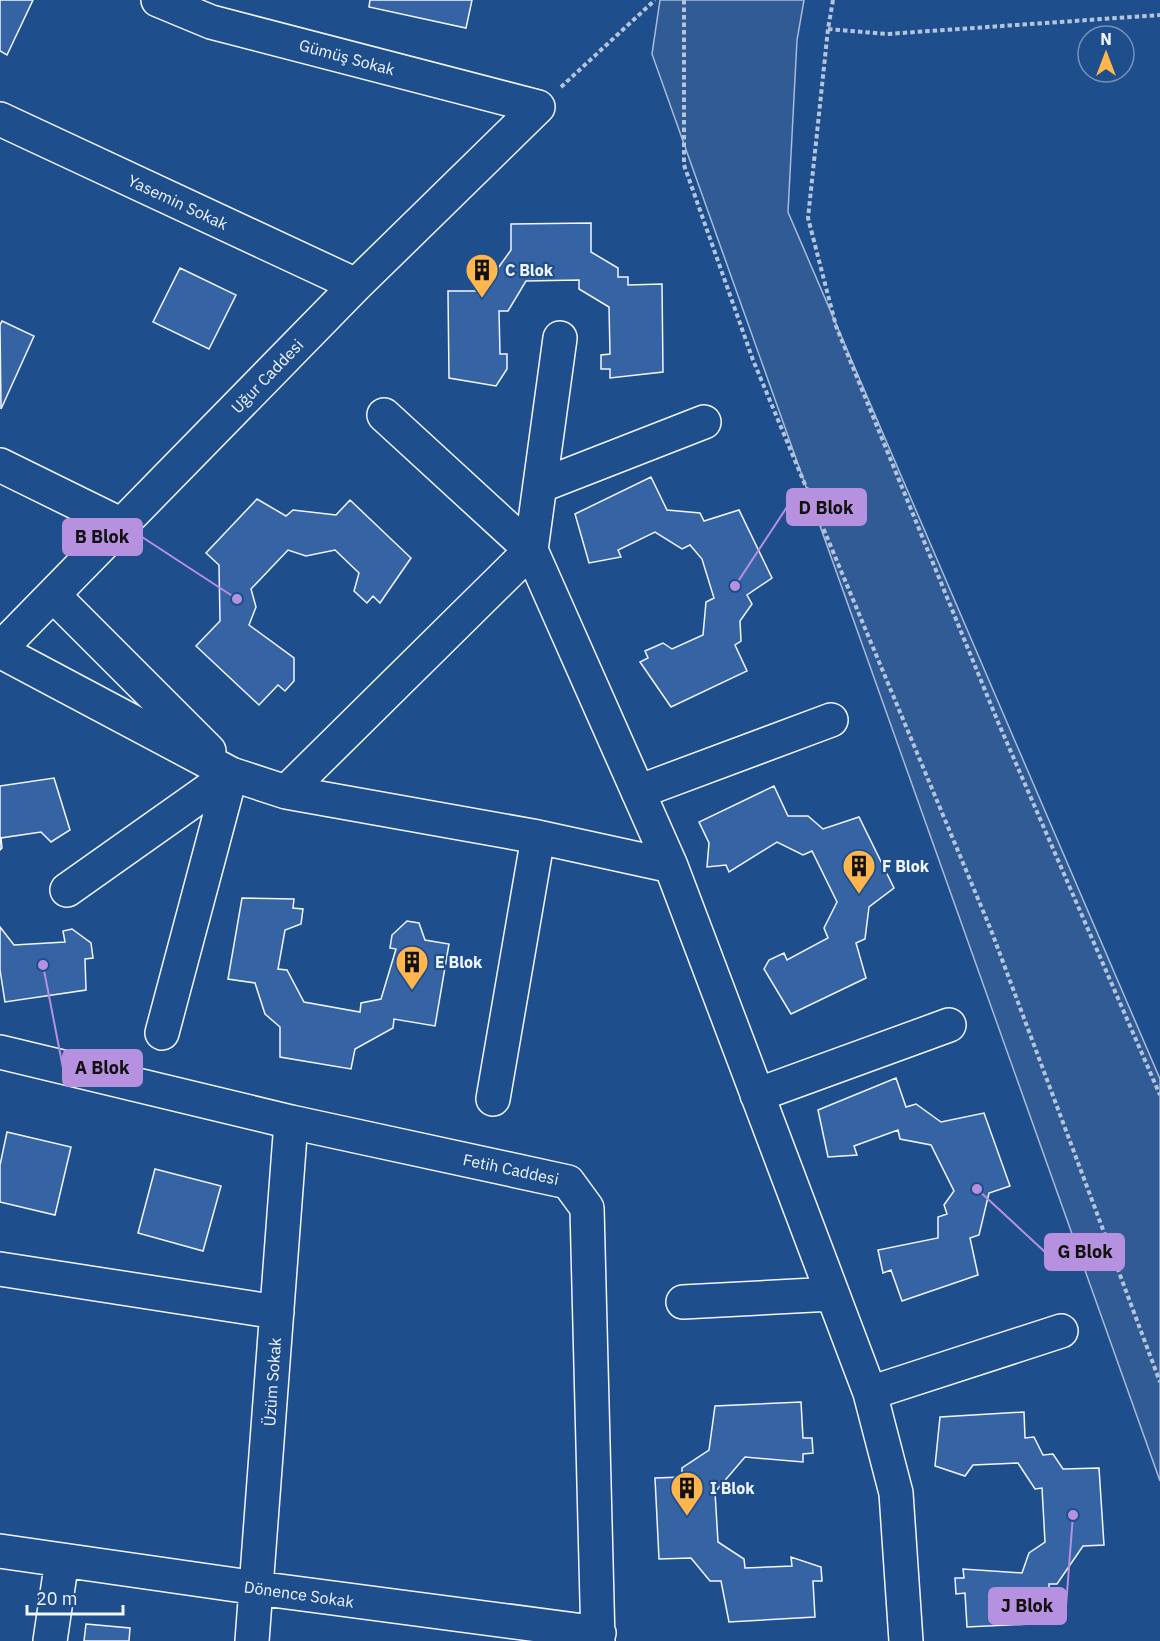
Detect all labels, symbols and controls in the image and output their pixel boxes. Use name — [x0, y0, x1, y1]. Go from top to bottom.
north arrow — [1076, 24, 1136, 84]
text: N — [1100, 29, 1112, 49]
street label: Gümüş Sokak — [297, 35, 398, 80]
street label: Yasemin Sokak — [125, 170, 232, 234]
building icon: C Blok — [464, 252, 500, 299]
place label: C Blok — [505, 260, 554, 280]
street label: Uğur Caddesi — [227, 335, 307, 417]
callout: D Blok — [787, 489, 866, 525]
text: D Blok — [799, 496, 854, 519]
callout: B Blok — [63, 519, 142, 555]
text: B Blok — [75, 525, 130, 548]
building icon: F Blok — [841, 848, 877, 895]
place label: F Blok — [882, 856, 930, 876]
building icon: E Blok — [394, 944, 430, 991]
place label: E Blok — [435, 952, 483, 972]
callout: A Blok — [63, 1050, 142, 1086]
text: A Blok — [75, 1056, 130, 1079]
street label: Fetih Caddesi — [461, 1149, 561, 1189]
callout: G Blok — [1045, 1234, 1124, 1270]
text: G Blok — [1057, 1240, 1113, 1263]
street label: Üzüm Sokak — [259, 1337, 285, 1427]
building icon: I Blok — [669, 1470, 705, 1517]
place label: I Blok — [710, 1478, 755, 1498]
street label: Dönence Sokak — [243, 1576, 356, 1612]
scale bar — [27, 1578, 123, 1616]
text: 20 m — [36, 1587, 78, 1610]
callout: J Blok — [989, 1588, 1066, 1624]
text: J Blok — [1001, 1594, 1054, 1617]

